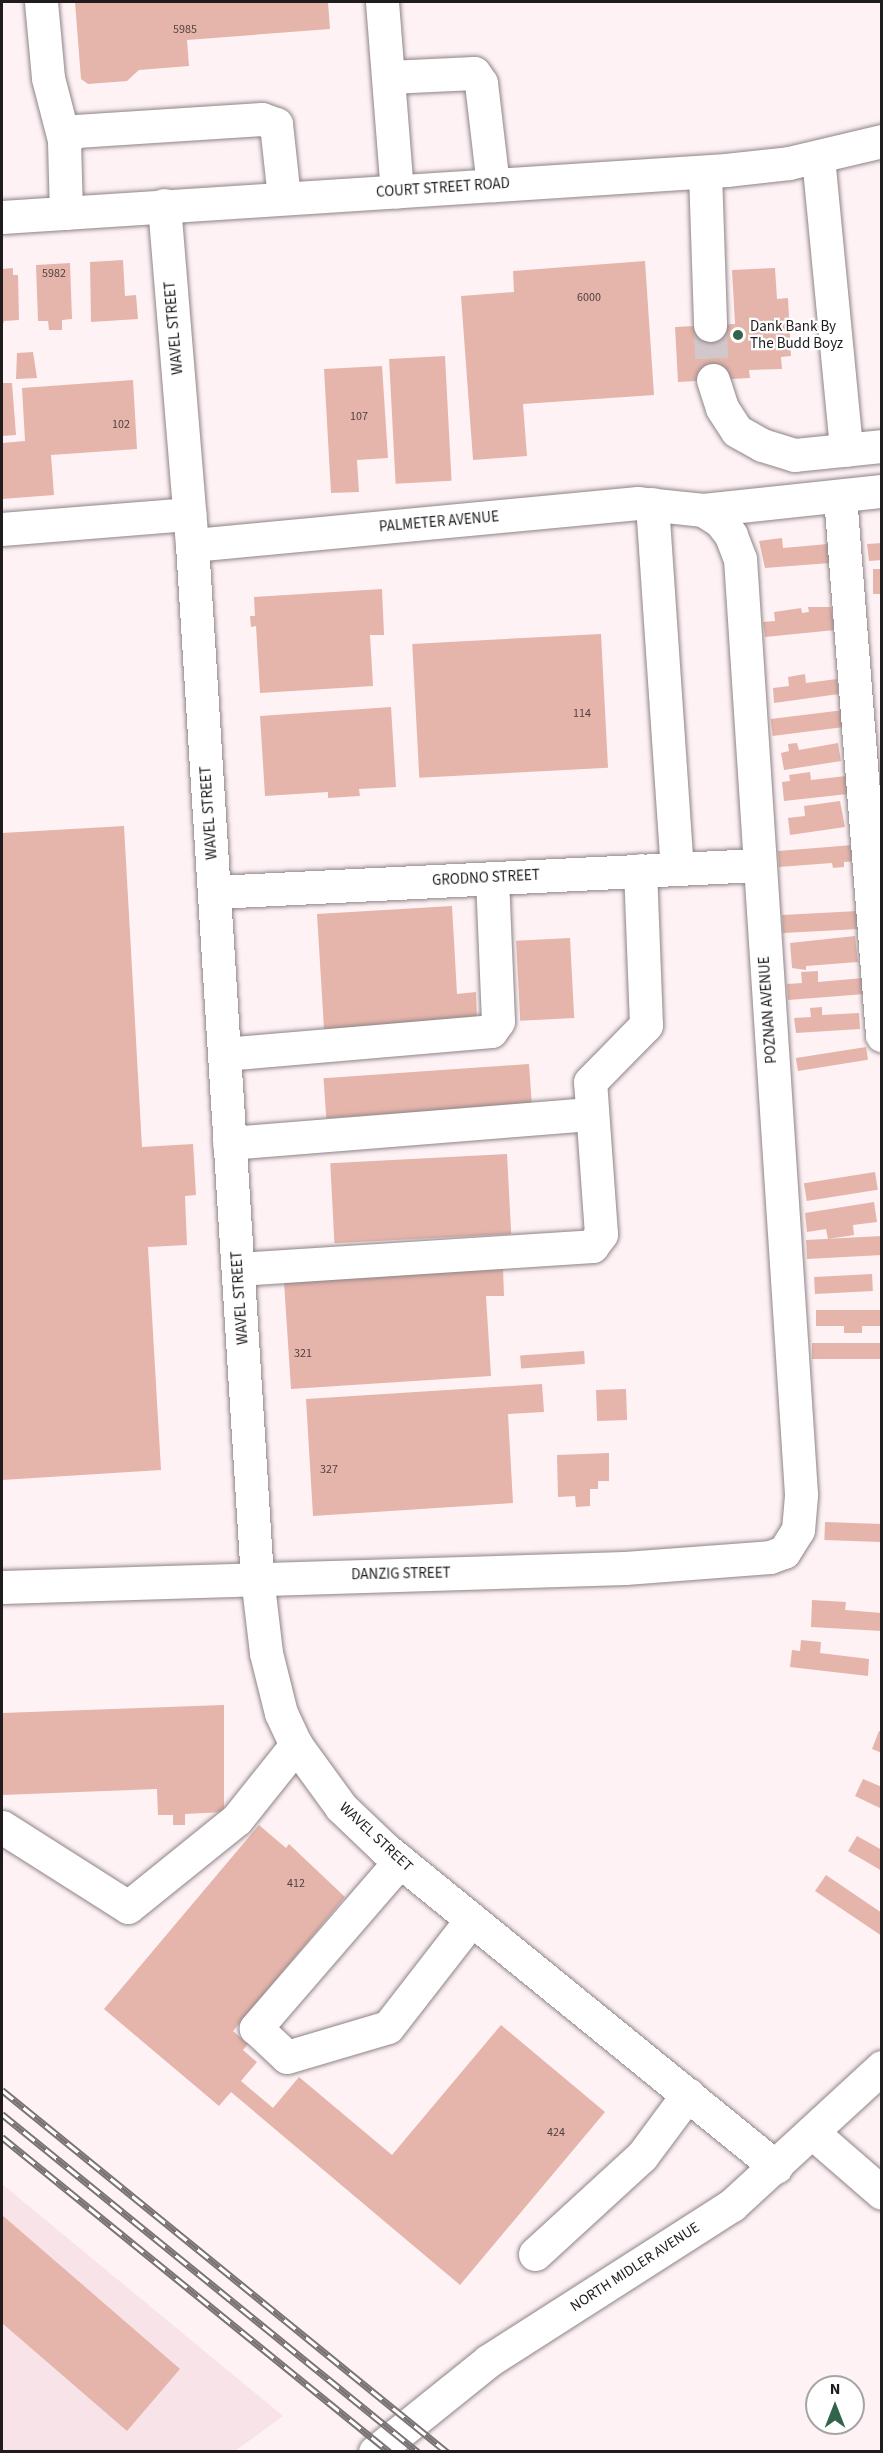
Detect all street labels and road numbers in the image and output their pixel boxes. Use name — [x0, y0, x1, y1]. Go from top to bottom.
street label: COURT STREET ROAD — [376, 174, 510, 202]
street label: WAVEL STREET — [161, 281, 187, 375]
street label: PALMETER AVENUE — [378, 508, 500, 536]
street label: WAVEL STREET — [197, 766, 221, 860]
street label: GRODNO STREET — [432, 866, 540, 890]
street label: POZNAN AVENUE — [755, 956, 781, 1064]
street label: WAVEL STREET — [228, 1251, 252, 1345]
street label: DANZIG STREET — [351, 1564, 451, 1584]
street label: WAVEL STREET — [336, 1798, 416, 1876]
street label: NORTH MIDLER AVENUE — [567, 2218, 703, 2316]

